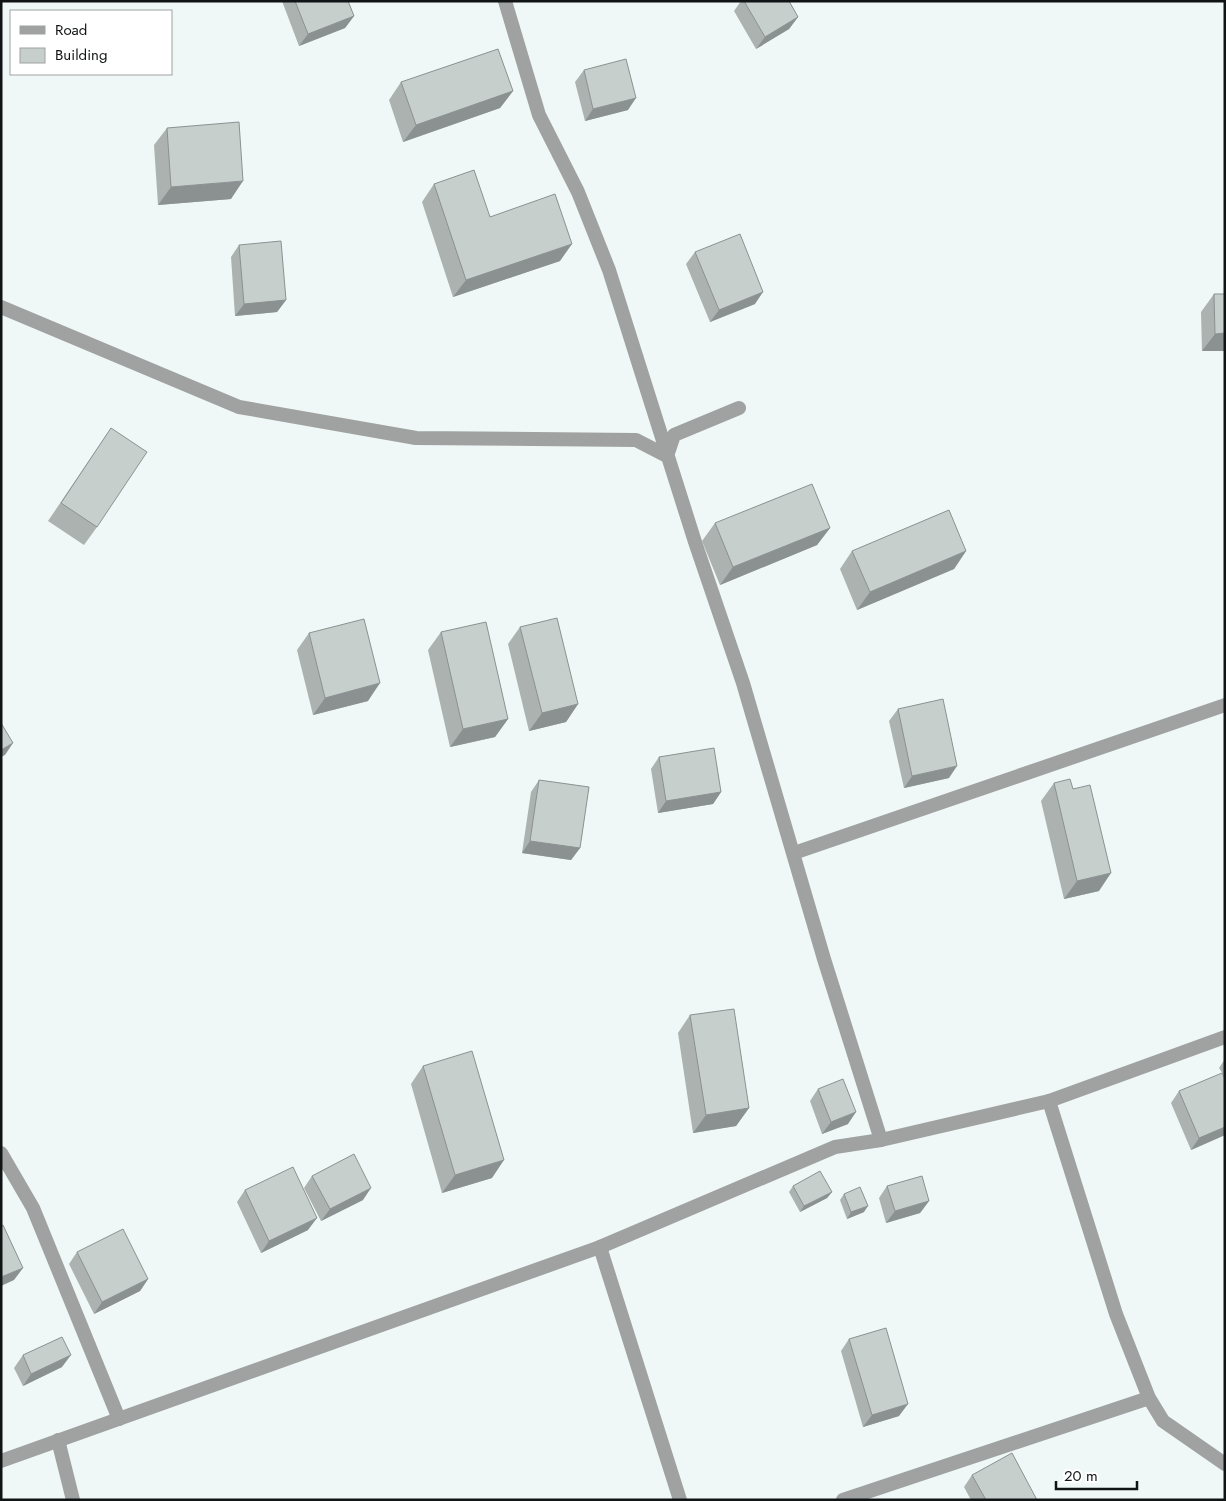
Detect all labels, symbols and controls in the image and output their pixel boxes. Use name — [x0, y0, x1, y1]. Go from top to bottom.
legend — [10, 10, 172, 75]
text: Road — [55, 19, 87, 41]
text: Building — [55, 44, 107, 66]
scale bar — [1056, 1458, 1137, 1490]
text: 20 m — [1064, 1465, 1098, 1487]

